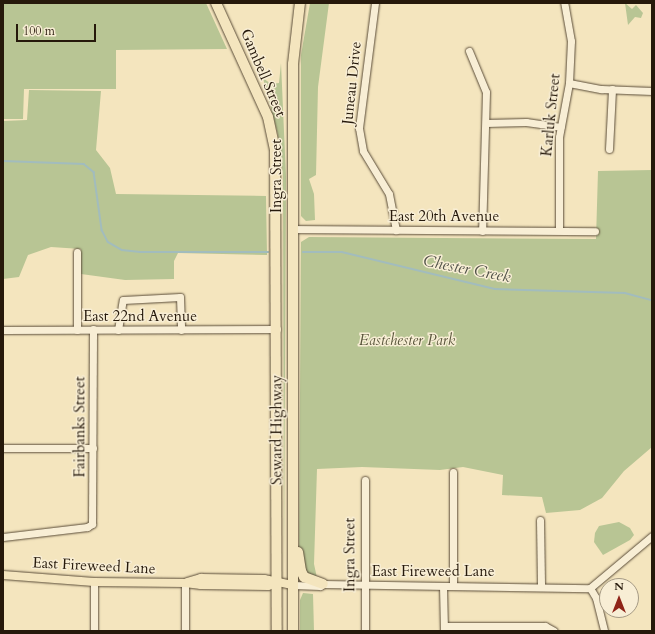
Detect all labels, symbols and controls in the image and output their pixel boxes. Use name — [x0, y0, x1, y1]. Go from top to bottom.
scale bar — [18, 16, 98, 42]
text: 100 m — [23, 23, 55, 39]
street label: Gambell Street — [236, 26, 290, 120]
street label: Juneau Drive — [339, 40, 365, 126]
street label: Karluk Street — [538, 73, 564, 157]
street label: Ingra Street — [268, 139, 286, 213]
street label: East 20th Avenue — [389, 208, 499, 226]
water label: Chester Creek — [422, 251, 512, 287]
street label: East 22nd Avenue — [83, 308, 197, 326]
park label: Eastchester Park — [359, 332, 455, 350]
street label: Seward Highway — [268, 375, 286, 485]
street label: Fairbanks Street — [71, 377, 89, 477]
street label: Ingra Street — [341, 518, 359, 592]
street label: East Fireweed Lane — [32, 554, 156, 578]
street label: East Fireweed Lane — [371, 563, 495, 581]
north arrow — [599, 578, 639, 618]
text: N — [614, 579, 624, 594]

